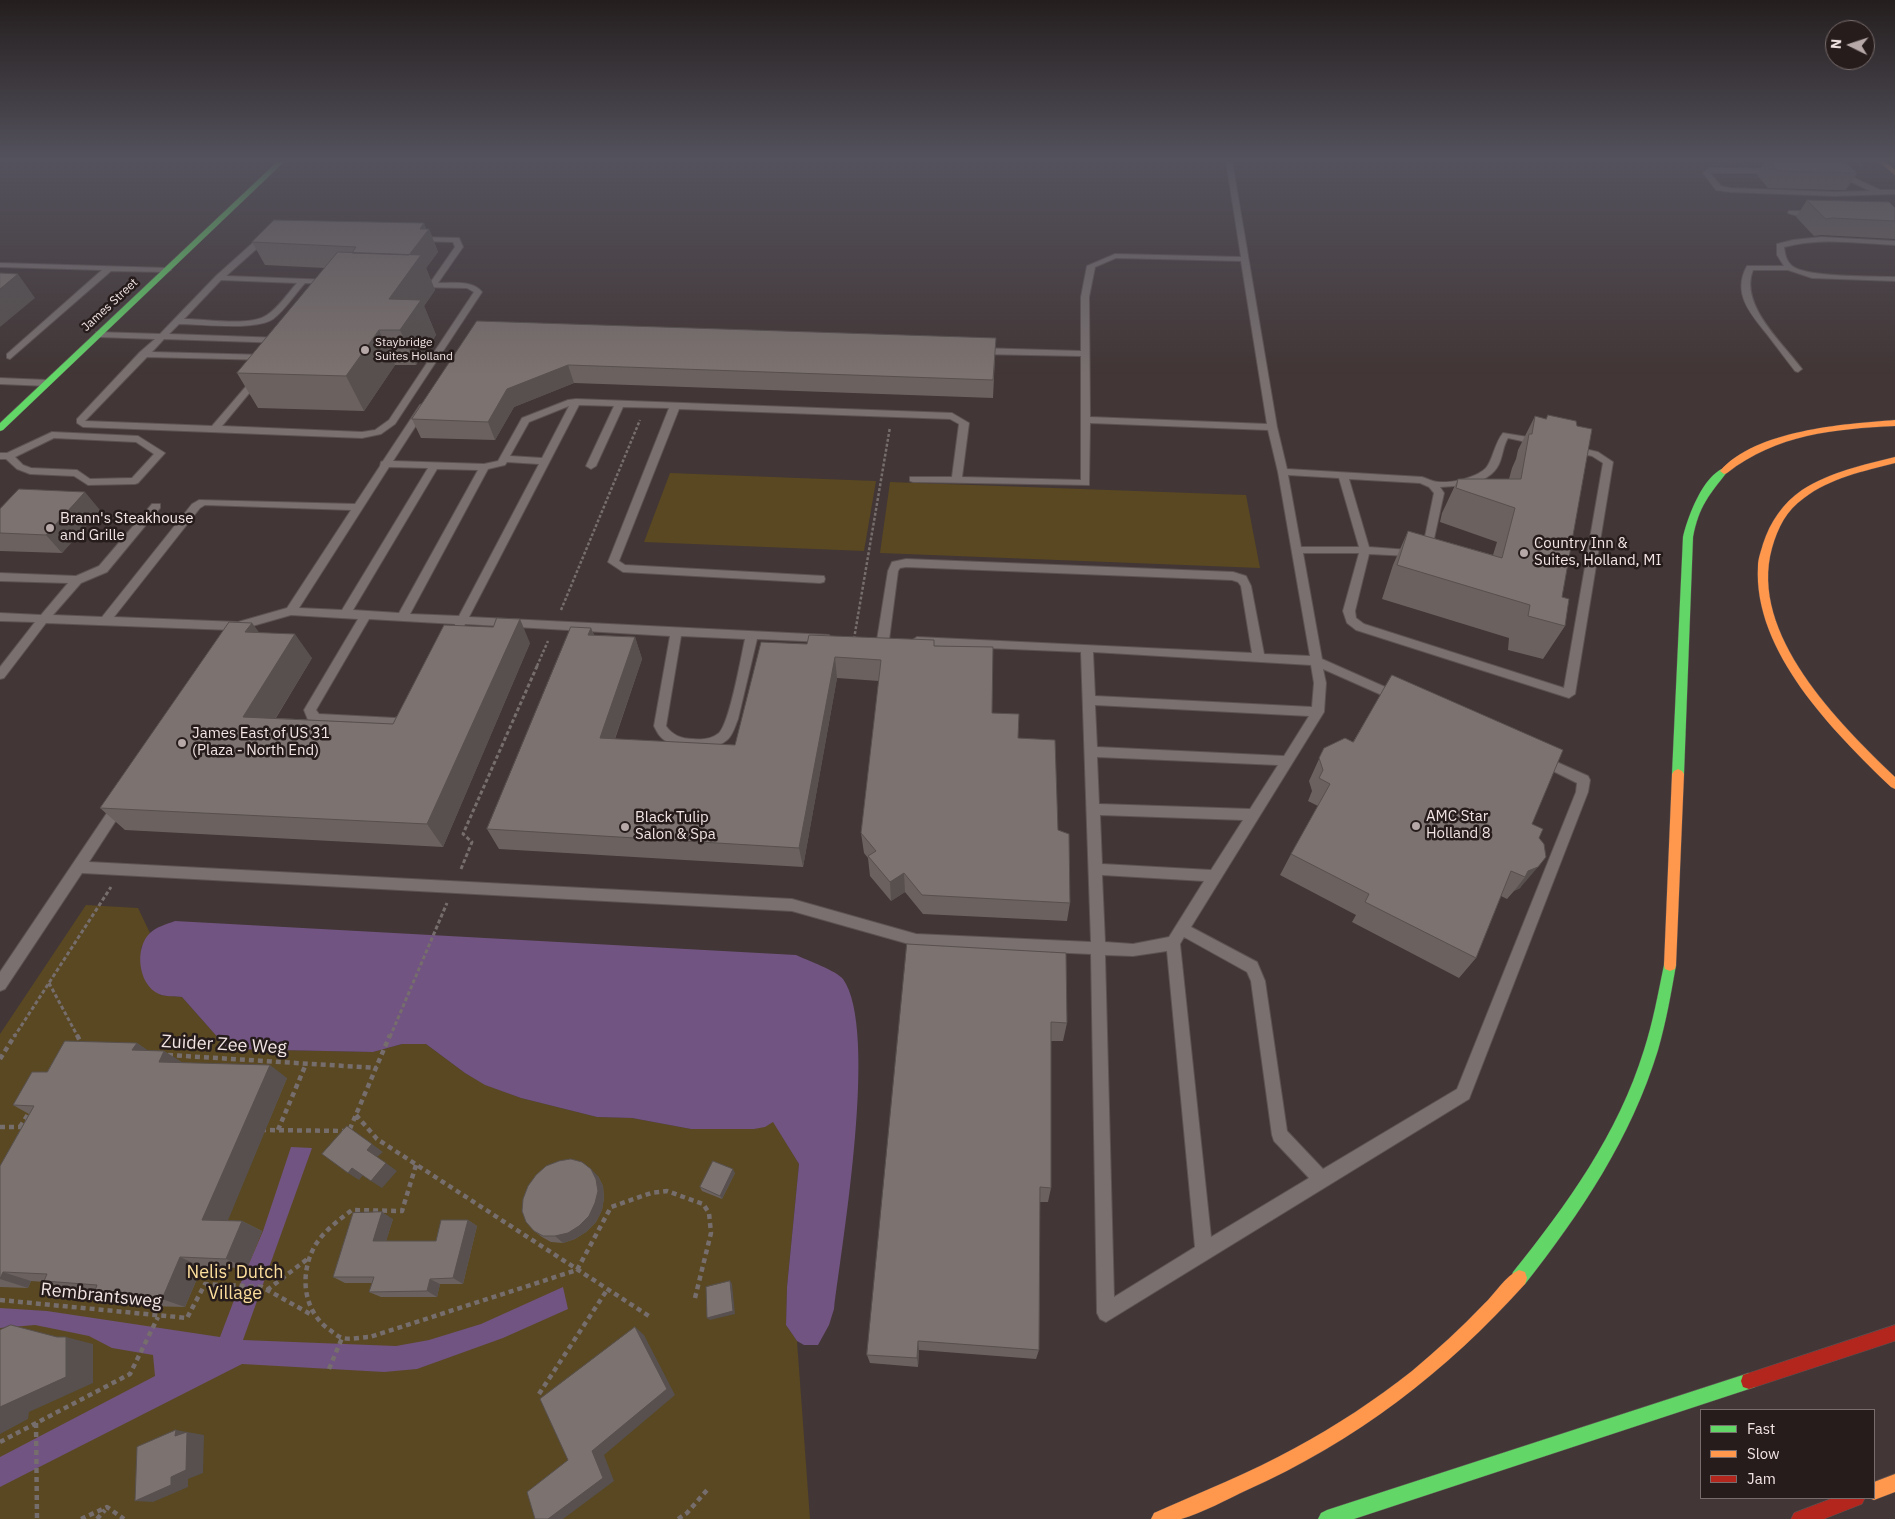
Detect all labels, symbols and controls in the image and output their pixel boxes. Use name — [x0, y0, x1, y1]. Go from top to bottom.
north arrow — [1825, 20, 1875, 70]
text: N — [1827, 38, 1845, 50]
street label: James Street — [79, 275, 141, 335]
place label: Staybridge Suites Holland — [375, 336, 453, 364]
marker: Staybridge Suites Holland — [359, 344, 371, 356]
place label: Brann's Steakhouse and Grille — [60, 510, 194, 545]
marker: Brann's Steakhouse and Grille — [44, 522, 56, 534]
place label: Country Inn & Suites, Holland, MI — [1534, 535, 1661, 570]
marker: Country Inn & Suites, Holland, MI — [1518, 547, 1530, 559]
place label: James East of US 31 (Plaza - North End) — [192, 725, 330, 760]
marker: James East of US 31 (Plaza - North End) — [176, 737, 188, 749]
place label: AMC Star Holland 8 — [1426, 808, 1491, 843]
place label: Black Tulip Salon & Spa — [635, 809, 716, 844]
marker: AMC Star Holland 8 — [1410, 820, 1422, 832]
marker: Black Tulip Salon & Spa — [619, 821, 631, 833]
street label: Zuider Zee Weg — [161, 1031, 287, 1059]
park label: Nelis' Dutch Village — [186, 1262, 284, 1304]
street label: Rembrantsweg — [39, 1279, 163, 1313]
legend — [1700, 1409, 1875, 1499]
text: Fast — [1747, 1419, 1775, 1438]
text: Slow — [1747, 1444, 1780, 1463]
text: Jam — [1747, 1469, 1776, 1488]

